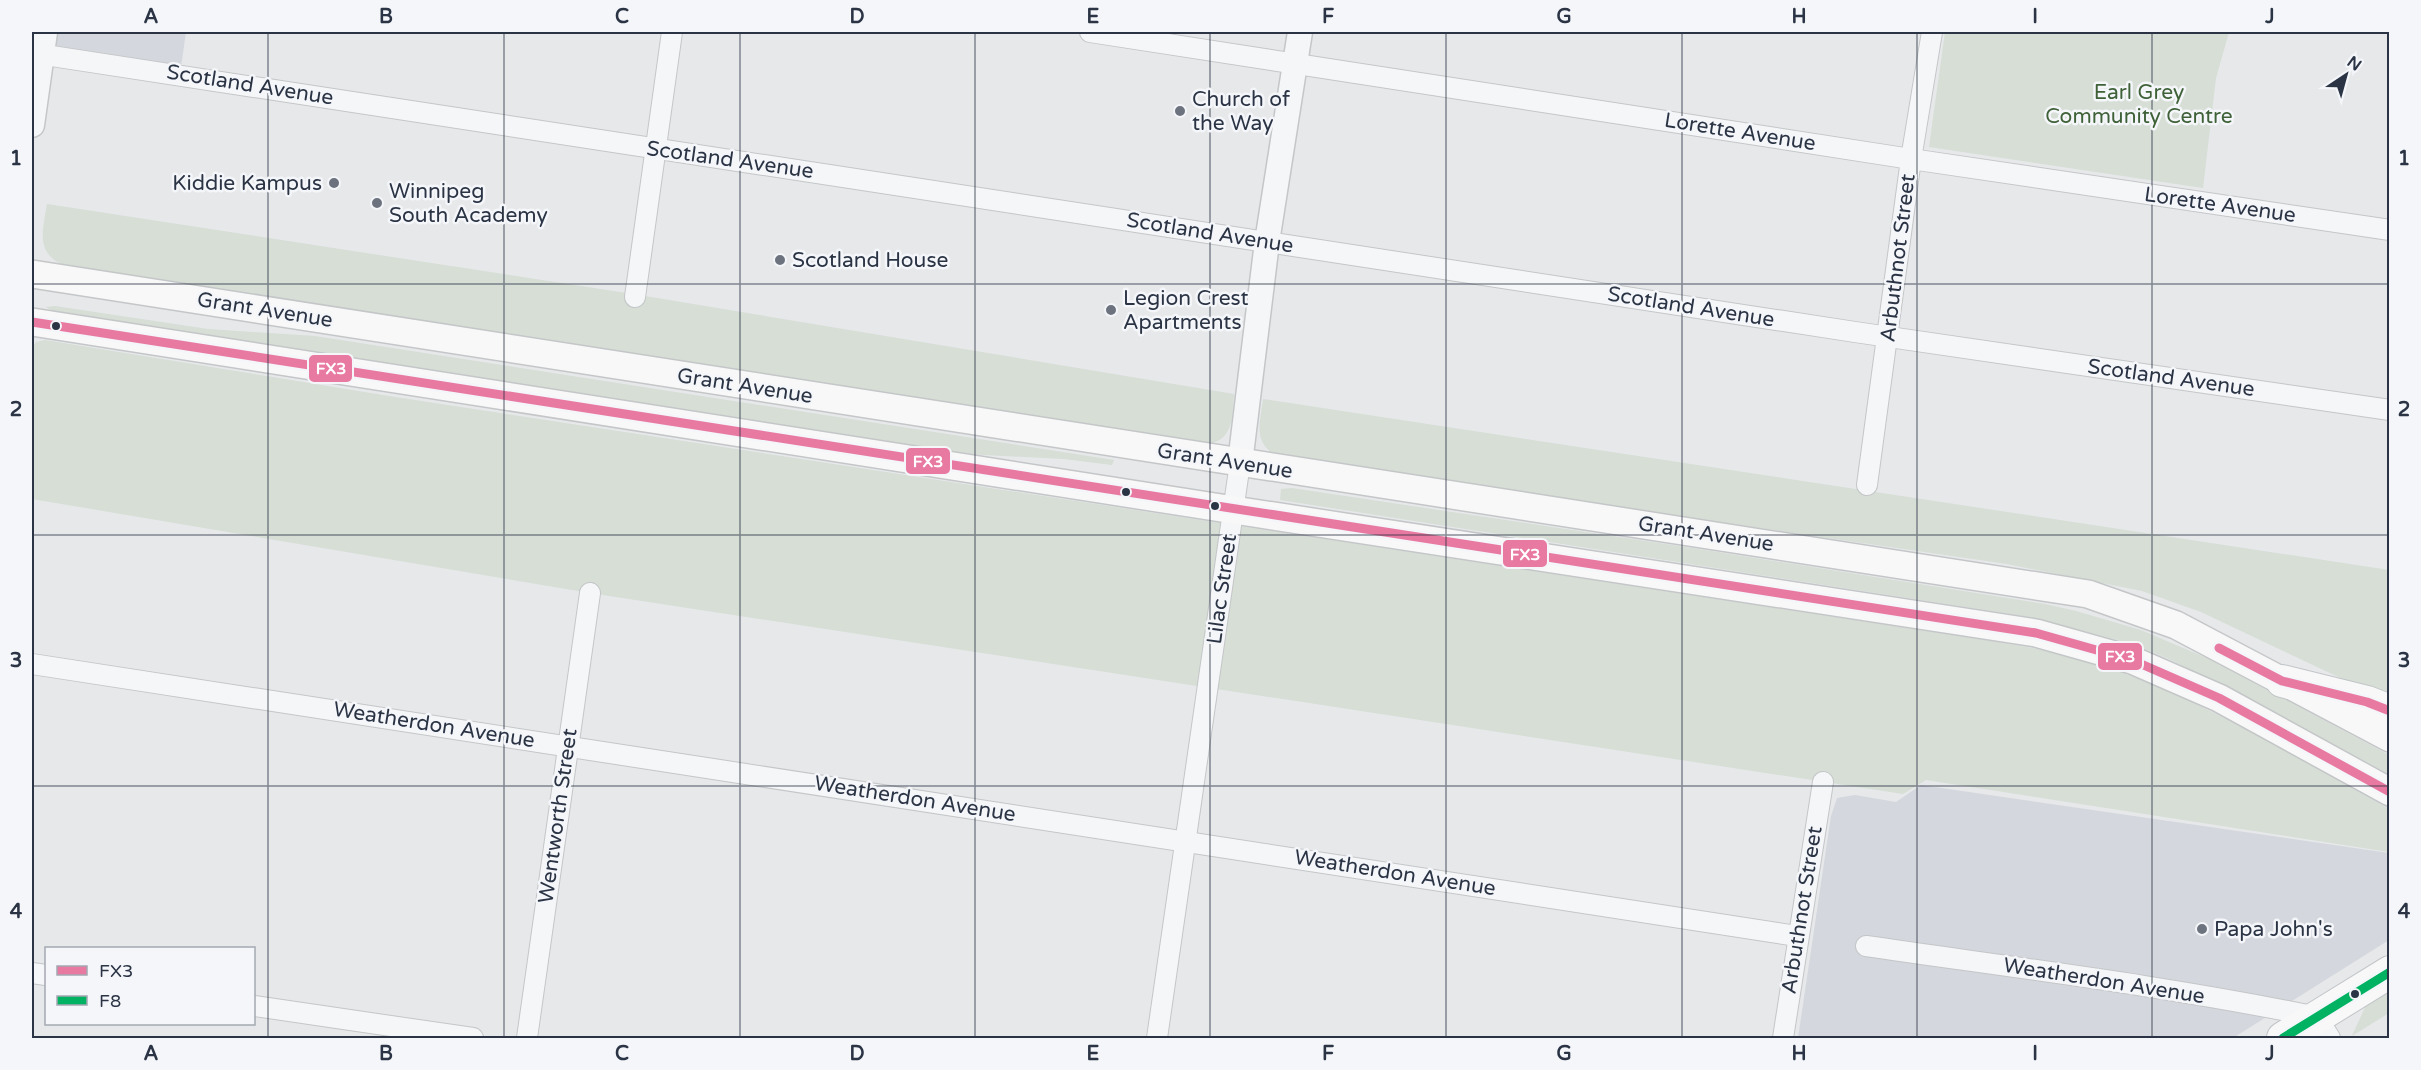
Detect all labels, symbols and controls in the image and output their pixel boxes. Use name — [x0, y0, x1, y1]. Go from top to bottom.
text: A — [144, 5, 159, 29]
text: B — [379, 5, 393, 29]
text: C — [615, 5, 629, 29]
text: D — [849, 5, 865, 29]
text: E — [1087, 5, 1100, 29]
text: F — [1322, 5, 1334, 29]
text: G — [1556, 5, 1572, 29]
text: H — [1791, 5, 1807, 29]
text: I — [2032, 5, 2038, 29]
text: J — [2264, 5, 2275, 29]
north arrow — [2316, 45, 2376, 105]
text: N — [2343, 52, 2365, 76]
street label: Scotland Avenue — [165, 59, 335, 111]
park label: Earl Grey Community Centre — [2045, 80, 2233, 129]
place label: Church of the Way — [1192, 87, 1290, 136]
marker: Church of the Way — [1173, 104, 1187, 118]
street label: Lorette Avenue — [1663, 108, 1818, 156]
street label: Scotland Avenue — [645, 136, 815, 184]
text: 1 — [10, 147, 22, 171]
text: 1 — [2398, 147, 2410, 171]
place label: Kiddie Kampus — [172, 171, 322, 196]
street label: Arbuthnot Street — [1875, 172, 1921, 344]
marker: Kiddie Kampus — [327, 176, 341, 190]
place label: Winnipeg South Academy — [389, 179, 548, 228]
street label: Lorette Avenue — [2143, 182, 2298, 228]
marker: Winnipeg South Academy — [370, 196, 384, 210]
street label: Scotland Avenue — [1125, 207, 1295, 259]
place label: Scotland House — [792, 248, 948, 273]
marker: Scotland House — [773, 253, 787, 267]
street label: Scotland Avenue — [1606, 281, 1776, 333]
place label: Legion Crest Apartments — [1123, 286, 1249, 335]
street label: Grant Avenue — [195, 287, 335, 333]
marker: Legion Crest Apartments — [1104, 303, 1118, 317]
unlabelled marker — [50, 320, 62, 332]
line badge: FX3 — [308, 354, 353, 383]
street label: Scotland Avenue — [2086, 354, 2256, 402]
text: FX3 — [316, 359, 346, 379]
street label: Grant Avenue — [675, 363, 815, 409]
text: 2 — [10, 398, 22, 422]
text: 2 — [2398, 398, 2410, 422]
street label: Grant Avenue — [1155, 438, 1295, 484]
line badge: FX3 — [905, 447, 951, 475]
text: FX3 — [913, 452, 943, 472]
unlabelled marker — [1120, 486, 1132, 498]
unlabelled marker — [1209, 500, 1221, 512]
street label: Grant Avenue — [1636, 511, 1776, 557]
street label: Lilac Street — [1202, 532, 1242, 646]
line badge: FX3 — [1502, 539, 1548, 568]
text: FX3 — [1510, 545, 1540, 565]
line badge: FX3 — [2097, 642, 2143, 671]
text: FX3 — [2105, 647, 2135, 667]
text: 3 — [10, 649, 22, 673]
text: 3 — [2398, 649, 2410, 673]
street label: Weatherdon Avenue — [332, 697, 537, 753]
street label: Wentworth Street — [533, 727, 583, 905]
street label: Weatherdon Avenue — [813, 771, 1018, 827]
street label: Arbuthnot Street — [1776, 824, 1828, 996]
street label: Weatherdon Avenue — [1293, 845, 1498, 901]
text: 4 — [10, 900, 23, 924]
text: 4 — [2398, 900, 2411, 924]
place label: Papa John's — [2214, 917, 2333, 942]
marker: Papa John's — [2195, 922, 2209, 936]
legend — [45, 947, 255, 1025]
street label: Weatherdon Avenue — [2002, 953, 2207, 1009]
text: FX3 — [99, 960, 133, 982]
unlabelled marker — [2349, 988, 2361, 1000]
text: F8 — [99, 990, 121, 1012]
text: A — [144, 1042, 159, 1066]
text: B — [379, 1042, 393, 1066]
text: C — [615, 1042, 629, 1066]
text: D — [849, 1042, 865, 1066]
text: E — [1087, 1042, 1100, 1066]
text: F — [1322, 1042, 1334, 1066]
text: G — [1556, 1042, 1572, 1066]
text: H — [1791, 1042, 1807, 1066]
text: I — [2032, 1042, 2038, 1066]
text: J — [2264, 1042, 2275, 1066]

